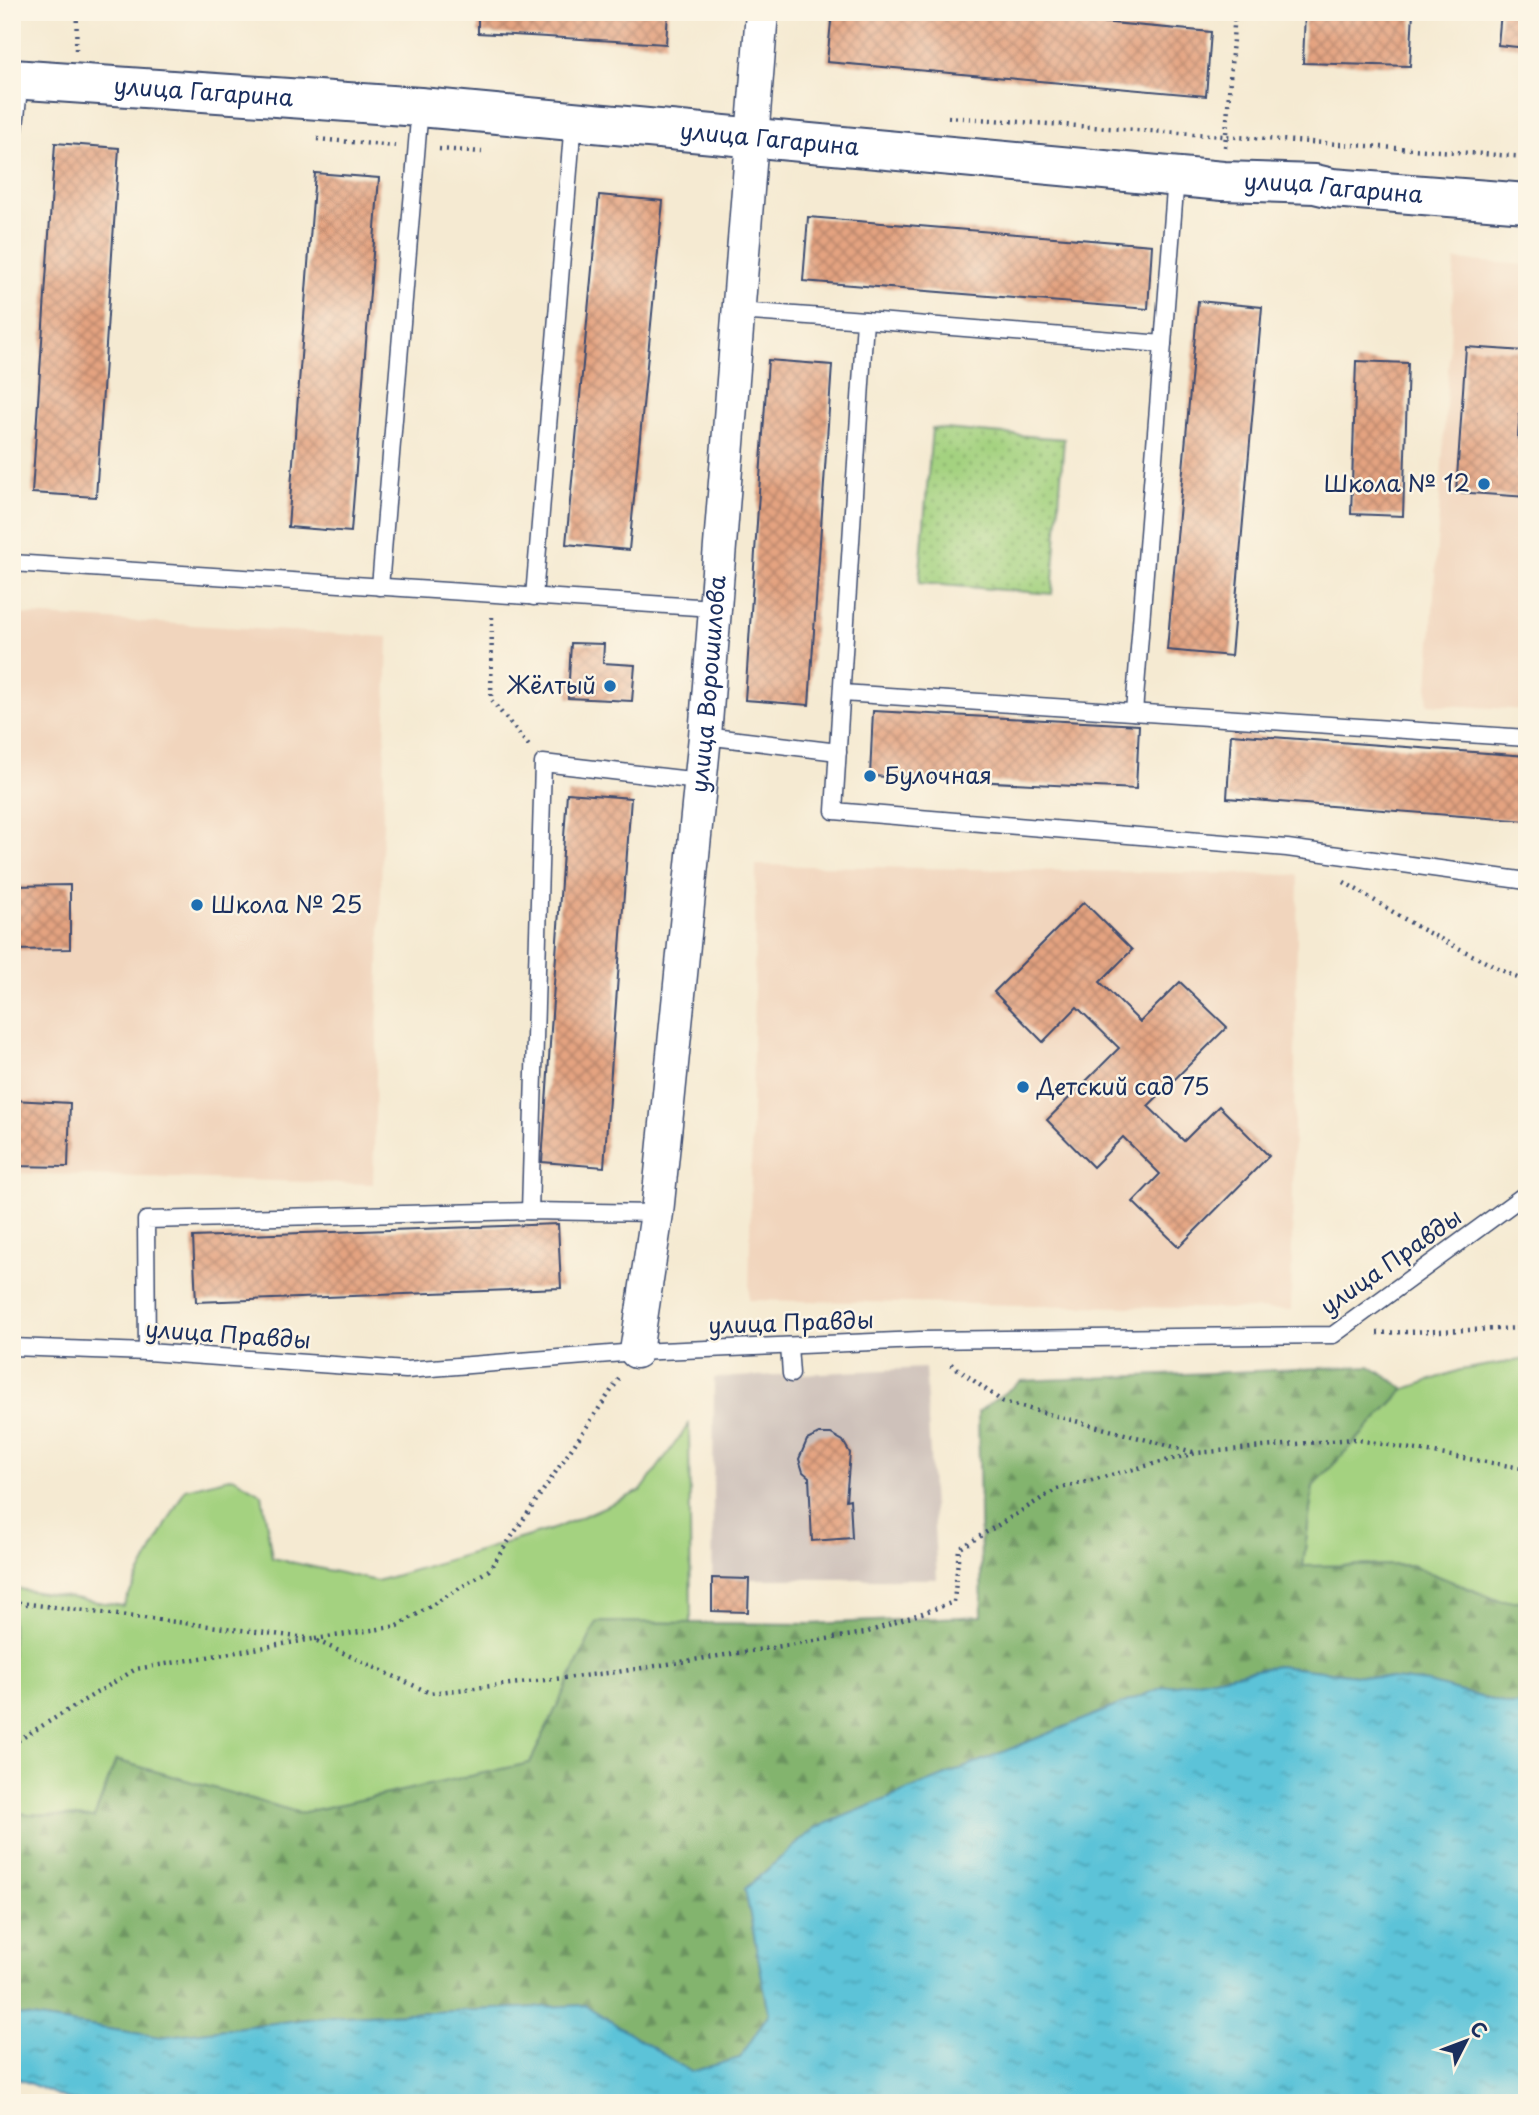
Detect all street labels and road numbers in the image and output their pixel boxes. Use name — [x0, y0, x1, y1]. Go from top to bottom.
street label: улица Гагарина — [113, 67, 295, 114]
street label: улица Гагарина — [679, 112, 861, 163]
street label: улица Гагарина — [1243, 163, 1425, 211]
street label: улица Ворошилова — [680, 573, 734, 794]
street label: улица Правды — [1312, 1199, 1468, 1323]
street label: улица Правды — [707, 1301, 874, 1342]
street label: улица Правды — [144, 1310, 312, 1357]

